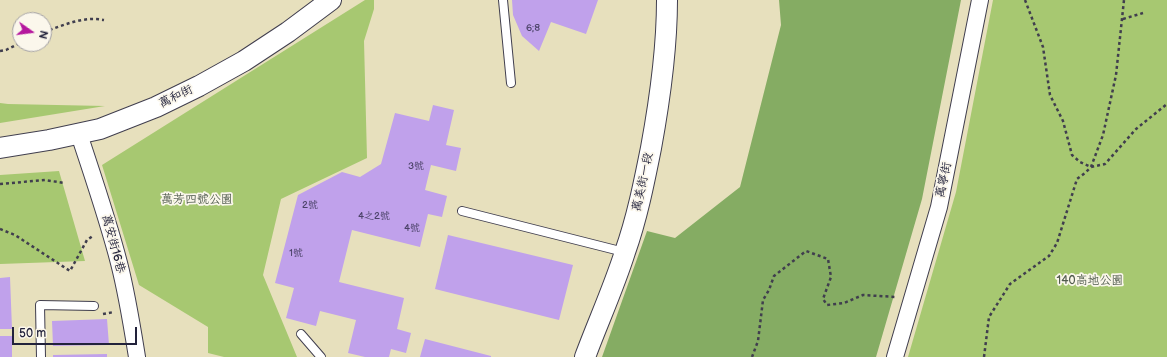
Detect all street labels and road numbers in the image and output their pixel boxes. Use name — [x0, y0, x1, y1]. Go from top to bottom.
street label: 萬和街 — [157, 83, 195, 111]
street label: 萬美街一段 — [630, 151, 656, 213]
street label: 萬寧街 — [933, 161, 955, 199]
street label: 萬安街16巷 — [98, 213, 128, 275]

